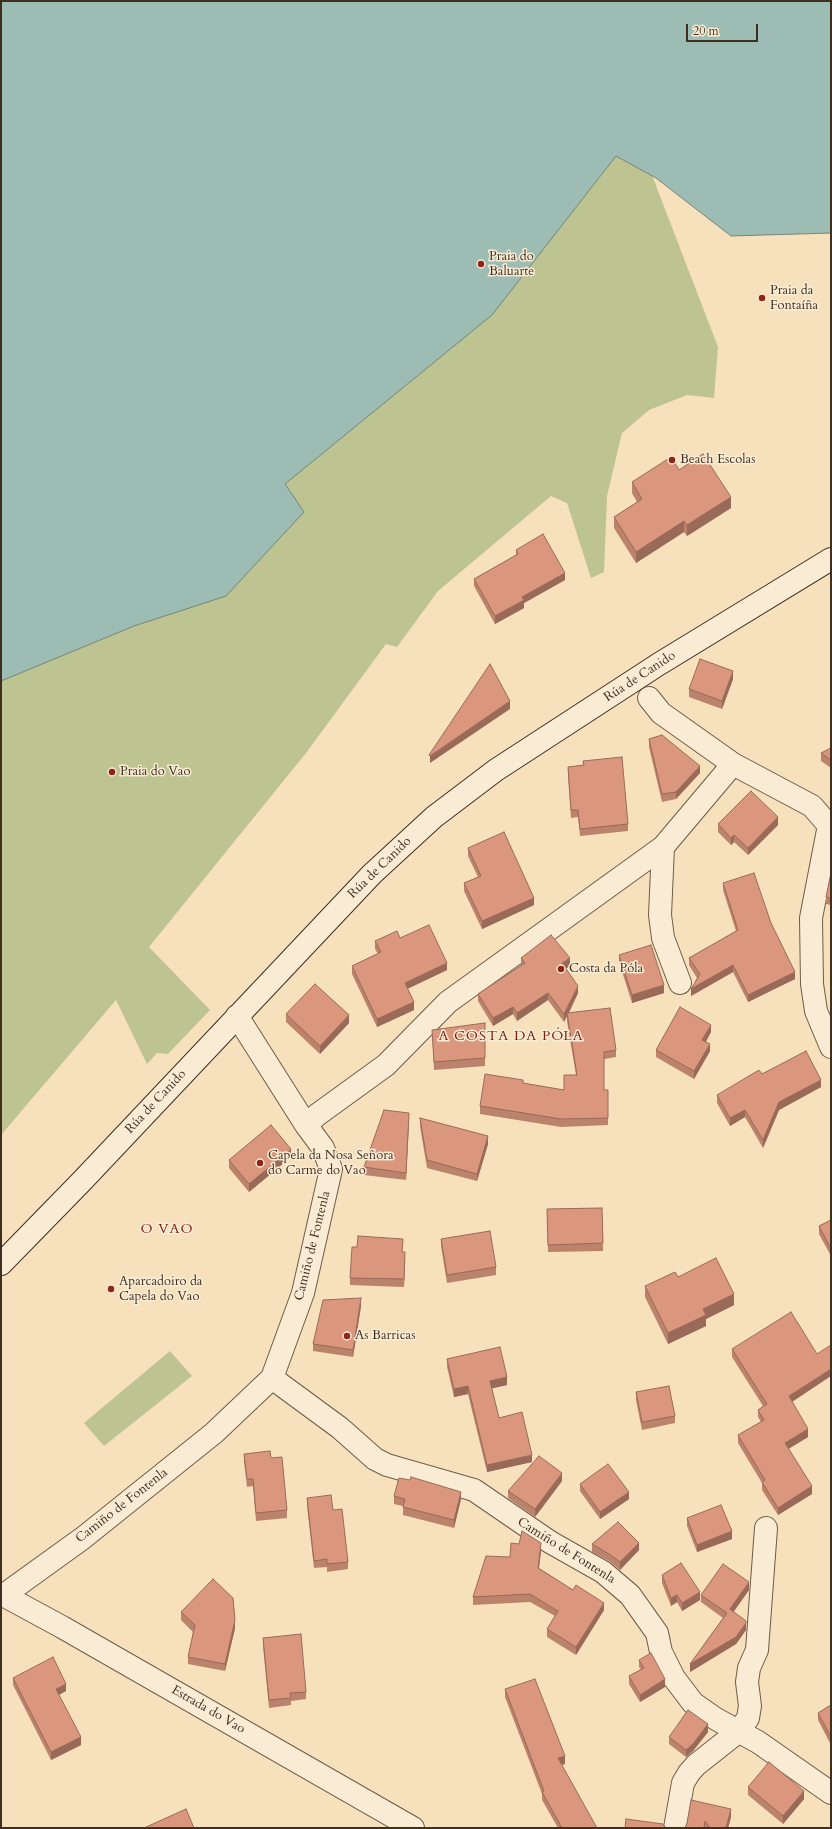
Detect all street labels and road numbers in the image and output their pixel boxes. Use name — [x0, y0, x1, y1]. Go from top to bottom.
street label: Rúa de Canido — [601, 648, 679, 706]
street label: Rúa de Canido — [345, 834, 415, 902]
street label: Rúa de Canido — [122, 1067, 190, 1137]
street label: Camiño de Fontenla — [292, 1189, 334, 1303]
street label: Camiño de Fontenla — [73, 1465, 171, 1547]
street label: Camiño de Fontenla — [514, 1515, 618, 1587]
street label: Estrada do Vao — [168, 1683, 248, 1737]

